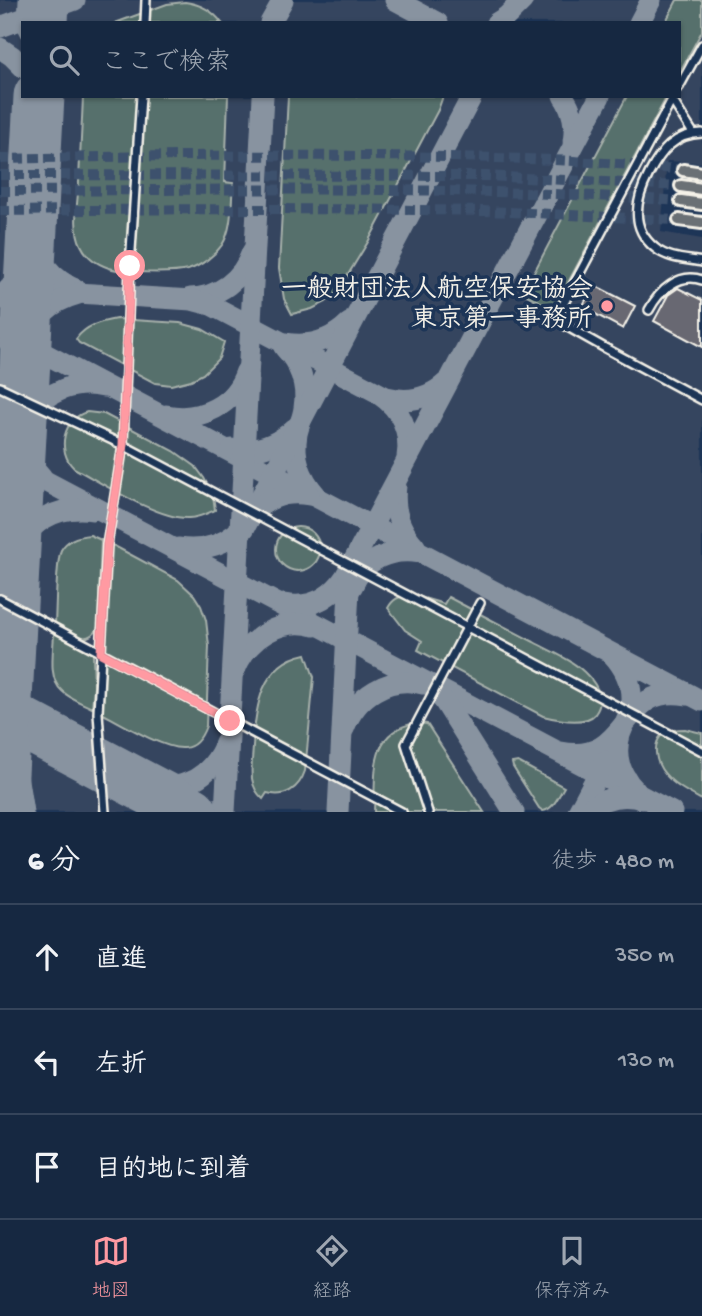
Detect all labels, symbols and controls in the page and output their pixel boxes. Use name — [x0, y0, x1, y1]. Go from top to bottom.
search box — [21, 21, 681, 98]
icon: search — [45, 41, 83, 79]
text: ここで検索 — [101, 49, 231, 80]
route start — [114, 250, 145, 281]
place label: 一般財団法人航空保安協会 東京第一事務所 — [281, 274, 593, 337]
marker: 一般財団法人航空保安協会 東京第一事務所 — [599, 298, 615, 314]
route end — [214, 705, 245, 736]
text: 6 分 — [28, 846, 80, 881]
text: 徒歩 · 480 m — [552, 849, 674, 876]
icon: ahead — [28, 938, 66, 976]
text: 350 m — [615, 943, 674, 970]
text: 直進 — [95, 946, 147, 977]
icon: left — [28, 1043, 66, 1081]
text: 130 m — [618, 1048, 674, 1075]
text: 左折 — [95, 1051, 147, 1082]
icon: arrive — [28, 1148, 66, 1186]
text: 目的地に到着 — [95, 1156, 251, 1187]
tab: 地図 — [92, 1232, 130, 1304]
tab: 経路 — [313, 1232, 351, 1304]
tab: 保存済み — [534, 1232, 610, 1304]

